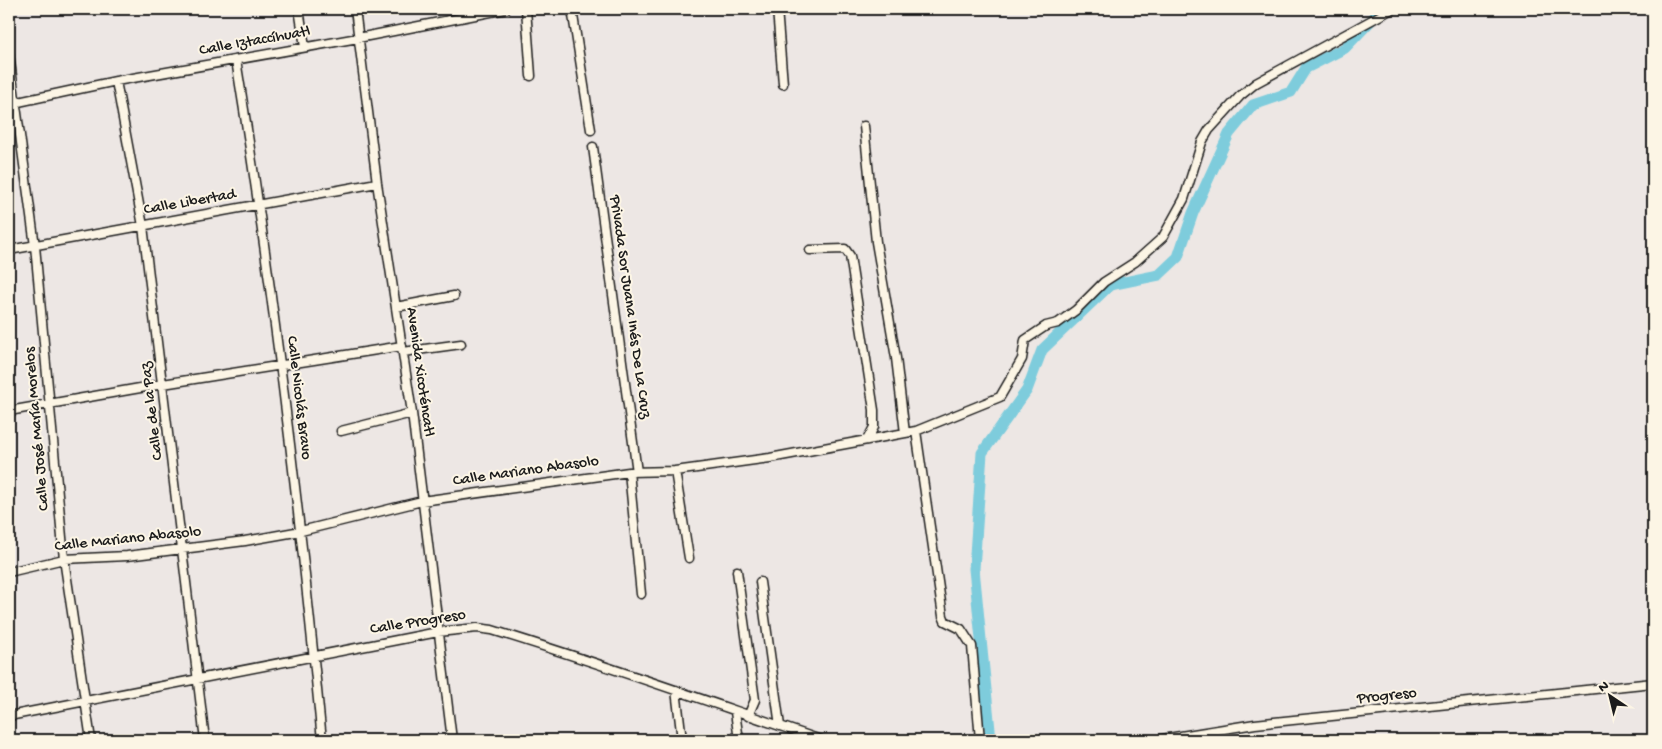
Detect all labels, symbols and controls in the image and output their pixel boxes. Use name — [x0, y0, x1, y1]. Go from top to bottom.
street label: Calle Iztaccíhuatl — [198, 23, 312, 61]
street label: Calle Libertad — [142, 185, 239, 220]
street label: Privada Sor Juana Inés De La Cruz — [604, 193, 654, 421]
street label: Avenida Xicoténcatl — [401, 306, 437, 438]
street label: Calle Nicolás Bravo — [281, 335, 315, 461]
street label: Calle José María Morelos — [21, 345, 55, 512]
street label: Calle de la Paz — [137, 360, 168, 461]
street label: Calle Mariano Abasolo — [452, 452, 600, 492]
street label: Calle Mariano Abasolo — [54, 523, 202, 557]
street label: Calle Progreso — [369, 606, 467, 640]
north arrow — [1584, 672, 1634, 722]
text: N — [1595, 678, 1613, 697]
street label: Progreso — [1355, 684, 1418, 710]

